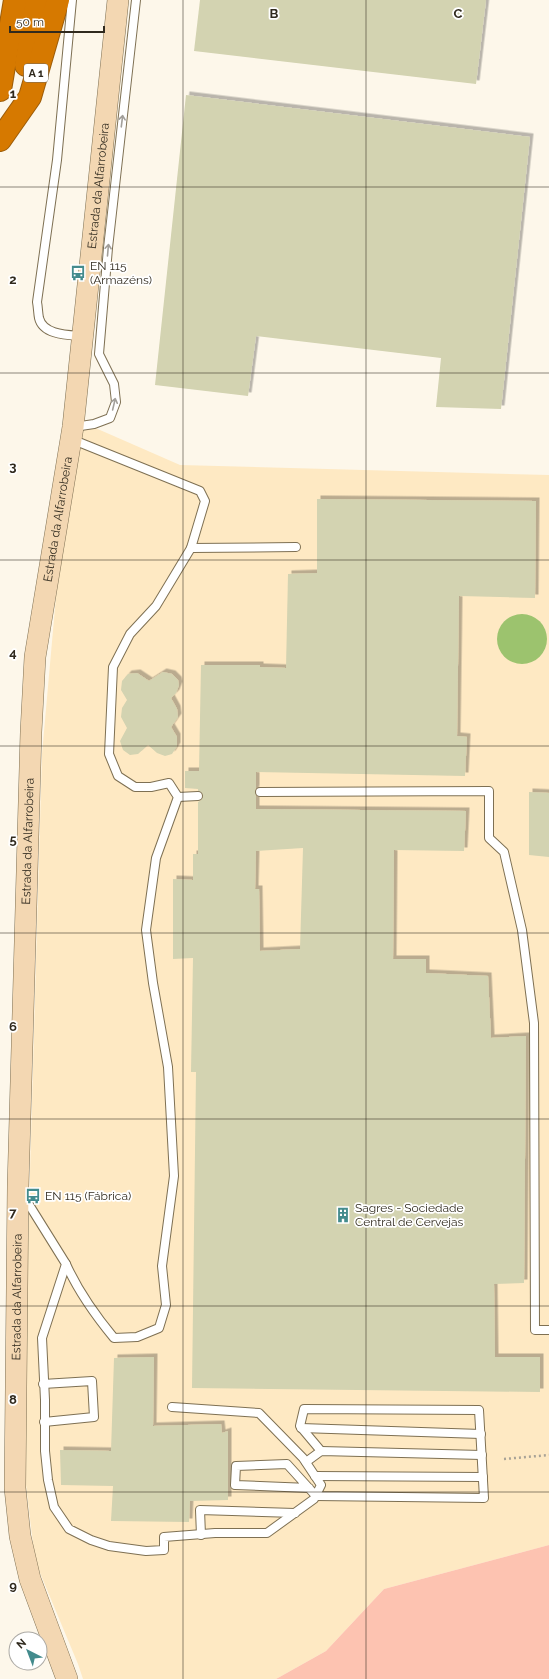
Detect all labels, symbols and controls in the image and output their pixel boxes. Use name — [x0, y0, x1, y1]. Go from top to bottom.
text: B — [270, 6, 279, 21]
text: C — [454, 6, 463, 21]
scale bar — [10, 8, 104, 34]
text: 50 m — [16, 15, 44, 29]
road number: A 1 — [24, 64, 48, 82]
text: 1 — [10, 86, 17, 101]
one-way arrow — [119, 115, 126, 128]
street label: Estrada da Alfarrobeira — [85, 122, 112, 250]
one-way arrow — [104, 244, 111, 257]
place label: EN 115 (Armazéns) — [90, 259, 152, 287]
bus stop icon: EN 115 (Armazéns) — [69, 264, 87, 282]
text: 2 — [9, 272, 17, 287]
one-way arrow — [111, 398, 119, 411]
street label: Estrada da Alfarrobeira — [41, 456, 75, 583]
text: 3 — [9, 459, 17, 474]
text: 4 — [9, 645, 17, 660]
street label: Estrada da Alfarrobeira — [19, 778, 37, 905]
text: 5 — [9, 832, 17, 847]
text: 6 — [9, 1019, 17, 1034]
bus stop icon: EN 115 (Fábrica) — [24, 1187, 42, 1205]
place label: EN 115 (Fábrica) — [45, 1189, 131, 1203]
place label: Sagres - Sociedade Central de Cervejas — [355, 1201, 463, 1229]
text: 7 — [9, 1205, 17, 1220]
building icon: Sagres - Sociedade Central de Cervejas — [334, 1206, 352, 1224]
street label: Estrada da Alfarrobeira — [9, 1234, 25, 1360]
text: 8 — [9, 1392, 17, 1407]
text: 9 — [9, 1578, 17, 1593]
north arrow — [8, 1631, 48, 1671]
text: N — [14, 1636, 29, 1652]

